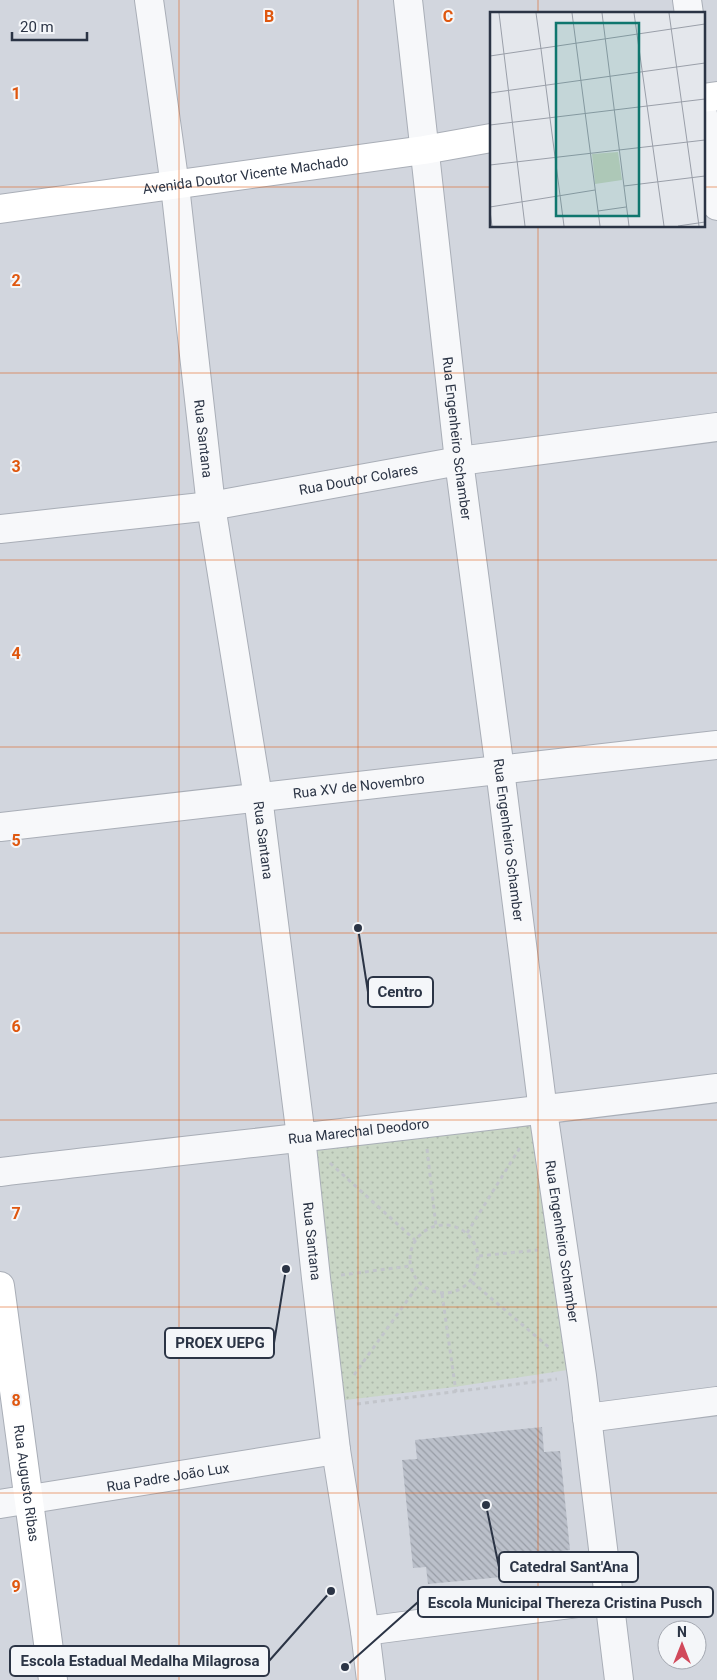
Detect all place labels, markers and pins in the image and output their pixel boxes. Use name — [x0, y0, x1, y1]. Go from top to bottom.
callout: Centro — [368, 977, 433, 1007]
callout: PROEX UEPG — [165, 1328, 274, 1358]
callout: Catedral Sant'Ana — [499, 1552, 638, 1582]
callout: Escola Municipal Thereza Cristina Pusch — [418, 1587, 713, 1617]
callout: Escola Estadual Medalha Milagrosa — [10, 1646, 269, 1676]

